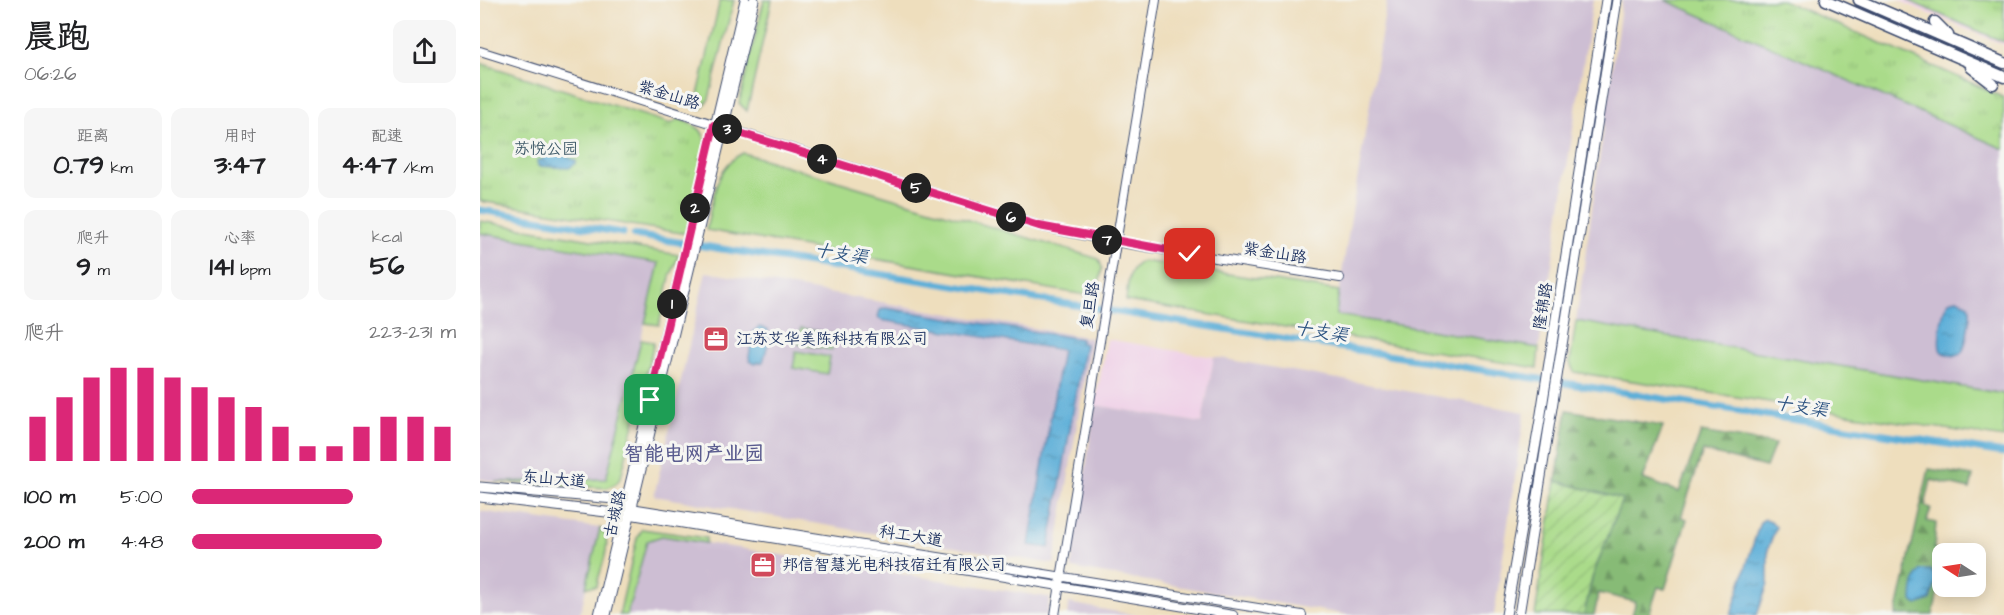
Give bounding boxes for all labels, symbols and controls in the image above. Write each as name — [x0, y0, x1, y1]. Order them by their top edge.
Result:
text: 晨跑 — [24, 14, 90, 60]
button: share — [393, 20, 456, 83]
text: 06:26 — [24, 60, 76, 88]
street label: 紫金山路 — [635, 75, 703, 115]
pin: 3 — [712, 114, 742, 144]
text: 3 — [723, 118, 731, 140]
text: 距离 — [77, 125, 109, 147]
text: 用时 — [224, 125, 256, 147]
text: 配速 — [371, 125, 403, 147]
park label: 苏悦公园 — [514, 138, 578, 160]
pin: 4 — [807, 144, 837, 174]
text: 0.79 — [53, 147, 104, 183]
text: 3:47 — [214, 147, 266, 183]
text: 4:47 — [341, 147, 397, 183]
text: 4 — [817, 148, 827, 170]
text: km — [104, 157, 133, 179]
text: /km — [397, 157, 433, 179]
pin: 5 — [901, 173, 931, 203]
text: 5 — [910, 177, 922, 199]
pin: 2 — [680, 193, 710, 223]
text: 2 — [690, 197, 700, 219]
pin: 6 — [996, 202, 1026, 232]
text: 6 — [1006, 206, 1016, 228]
pin: 7 — [1092, 225, 1122, 255]
text: kcal — [372, 226, 402, 248]
text: 爬升 — [77, 227, 109, 249]
text: 心率 — [224, 227, 256, 249]
pin — [1164, 228, 1215, 279]
text: 7 — [1102, 229, 1112, 251]
water label: 十支渠 — [812, 237, 872, 271]
icon: check — [1173, 237, 1206, 270]
street label: 紫金山路 — [1242, 237, 1308, 269]
text: 56 — [370, 248, 404, 284]
text: 9 — [76, 249, 91, 285]
text: 141 — [209, 249, 234, 285]
text: m — [91, 259, 110, 281]
text: bpm — [234, 259, 271, 281]
street label: 复旦路 — [1075, 280, 1105, 330]
street label: 隆锦路 — [1528, 281, 1558, 331]
pin: 1 — [657, 289, 687, 319]
text: 1 — [671, 293, 673, 315]
water label: 十支渠 — [1292, 315, 1352, 349]
text: 223–231 m — [369, 318, 456, 346]
text: 爬升 — [24, 319, 64, 347]
office icon: 江苏艾华美陈科技有限公司 — [701, 324, 731, 354]
place label: 江苏艾华美陈科技有限公司 — [736, 328, 928, 350]
pin — [624, 374, 675, 425]
icon: arrive — [633, 383, 666, 416]
water label: 十支渠 — [1772, 390, 1832, 424]
district label: 智能电网产业园 — [624, 440, 764, 468]
street label: 东山大道 — [521, 465, 587, 493]
text: 100 m — [24, 483, 75, 511]
text: 5:00 — [120, 483, 163, 511]
street label: 古城路 — [599, 488, 631, 540]
street label: 科工大道 — [878, 520, 944, 552]
text: 200 m — [24, 528, 84, 556]
text: 4:48 — [120, 528, 164, 556]
north arrow — [1932, 543, 1986, 597]
map controls — [1932, 543, 1986, 597]
office icon: 邦信智慧光电科技宿迁有限公司 — [748, 550, 778, 580]
place label: 邦信智慧光电科技宿迁有限公司 — [782, 554, 1006, 576]

